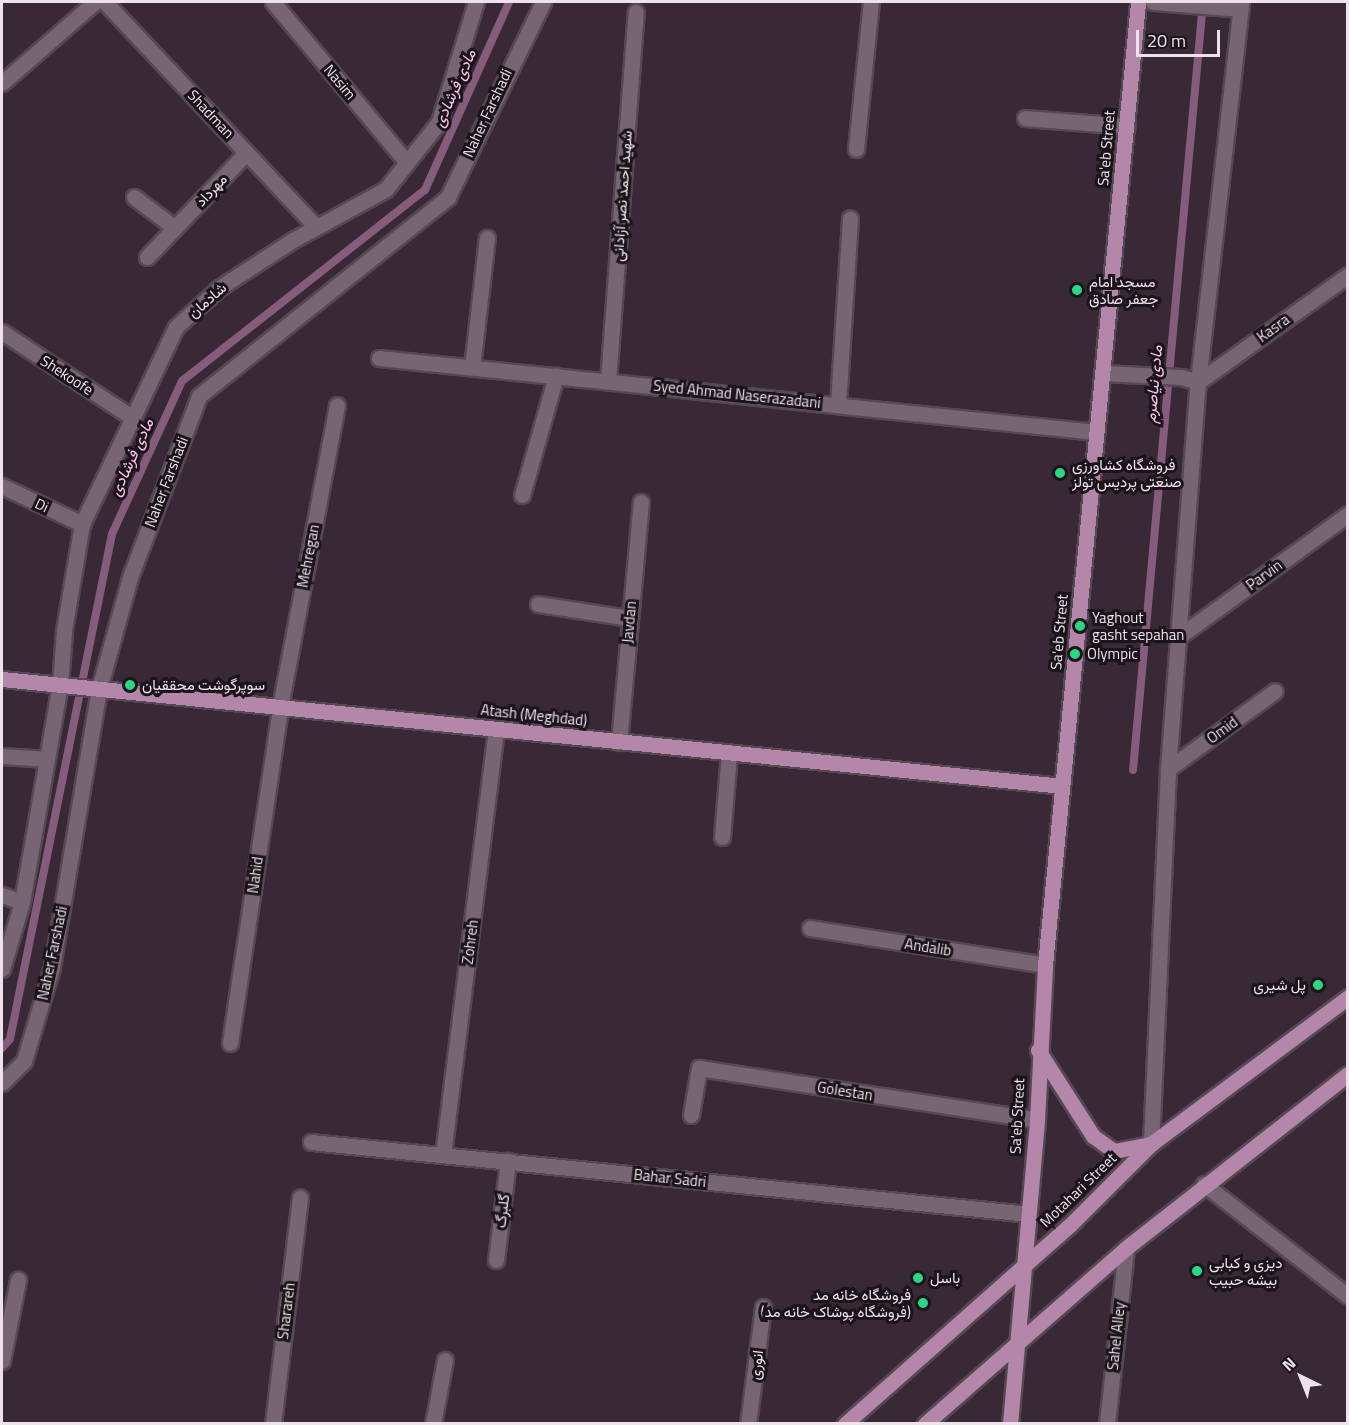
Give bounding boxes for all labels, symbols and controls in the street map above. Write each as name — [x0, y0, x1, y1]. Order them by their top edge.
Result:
scale bar — [1139, 18, 1223, 56]
text: 20 m — [1147, 27, 1186, 54]
water label: مادی فرشادی — [428, 46, 480, 130]
street label: Nasim — [320, 61, 360, 103]
street label: Naher Farshadi — [459, 66, 515, 160]
street label: Shadman — [184, 86, 238, 142]
street label: Sa'eb Street — [1094, 109, 1118, 187]
street label: شهید احمد نصر آزادانی — [608, 130, 636, 262]
street label: مهرداد — [191, 170, 231, 210]
place label: مسجد امام جعفر صادق — [1089, 272, 1158, 307]
street label: شادمان — [184, 278, 230, 322]
marker: مسجد امام جعفر صادق — [1070, 283, 1084, 297]
street label: Kasra — [1253, 310, 1293, 346]
water label: مادی نیاصرم — [1140, 345, 1166, 423]
street label: Shekoofe — [37, 351, 97, 399]
street label: Syed Ahmad Naserazadani — [652, 376, 822, 412]
water label: مادی فرشادی — [105, 415, 157, 499]
street label: Naher Farshadi — [140, 434, 192, 530]
place label: فروشگاه کشاورزی صنعتی پردیس تولز — [1072, 455, 1181, 490]
marker: فروشگاه کشاورزی صنعتی پردیس تولز — [1053, 466, 1067, 480]
street label: Di — [32, 494, 52, 516]
street label: Mehregan — [293, 523, 323, 589]
street label: Parvin — [1242, 556, 1286, 594]
street label: Sa'eb Street — [1047, 593, 1071, 671]
street label: Javdan — [618, 600, 640, 644]
place label: Yaghout gasht sepahan — [1092, 608, 1184, 643]
marker: Yaghout gasht sepahan — [1073, 619, 1087, 633]
place label: Olympic — [1087, 645, 1138, 663]
marker: Olympic — [1068, 647, 1082, 661]
place label: سوپرگوشت محققیان — [142, 676, 265, 694]
marker: سوپرگوشت محققیان — [123, 678, 137, 692]
street label: Atash (Meghdad) — [480, 700, 588, 730]
street label: Omid — [1203, 713, 1241, 747]
street label: Nahid — [244, 855, 266, 895]
street label: Naher Farshadi — [33, 904, 71, 1002]
street label: Zohreh — [458, 919, 482, 965]
street label: Andalib — [903, 934, 953, 960]
place label: پل شیری — [1253, 976, 1306, 994]
marker: پل شیری — [1311, 978, 1325, 992]
street label: Golestan — [816, 1078, 874, 1104]
street label: Sa'eb Street — [1006, 1078, 1028, 1154]
street label: Motahari Street — [1036, 1149, 1120, 1231]
street label: Bahar Sadri — [633, 1165, 707, 1191]
street label: گلبرگ — [491, 1193, 513, 1229]
place label: دیزی و کبابی بیشه حبیب — [1209, 1253, 1282, 1288]
marker: دیزی و کبابی بیشه حبیب — [1190, 1264, 1204, 1278]
place label: باسل — [930, 1269, 960, 1287]
marker: باسل — [911, 1271, 925, 1285]
street label: Sharareh — [274, 1282, 298, 1340]
place label: فروشگاه خانه مد (فروشگاه پوشاک خانه مد) — [761, 1285, 911, 1320]
marker: فروشگاه خانه مد (فروشگاه پوشاک خانه مد) — [916, 1296, 930, 1310]
street label: Sahel Alley — [1103, 1301, 1129, 1371]
north arrow — [1271, 1347, 1331, 1407]
street label: انوری — [745, 1349, 767, 1381]
text: N — [1276, 1351, 1301, 1376]

